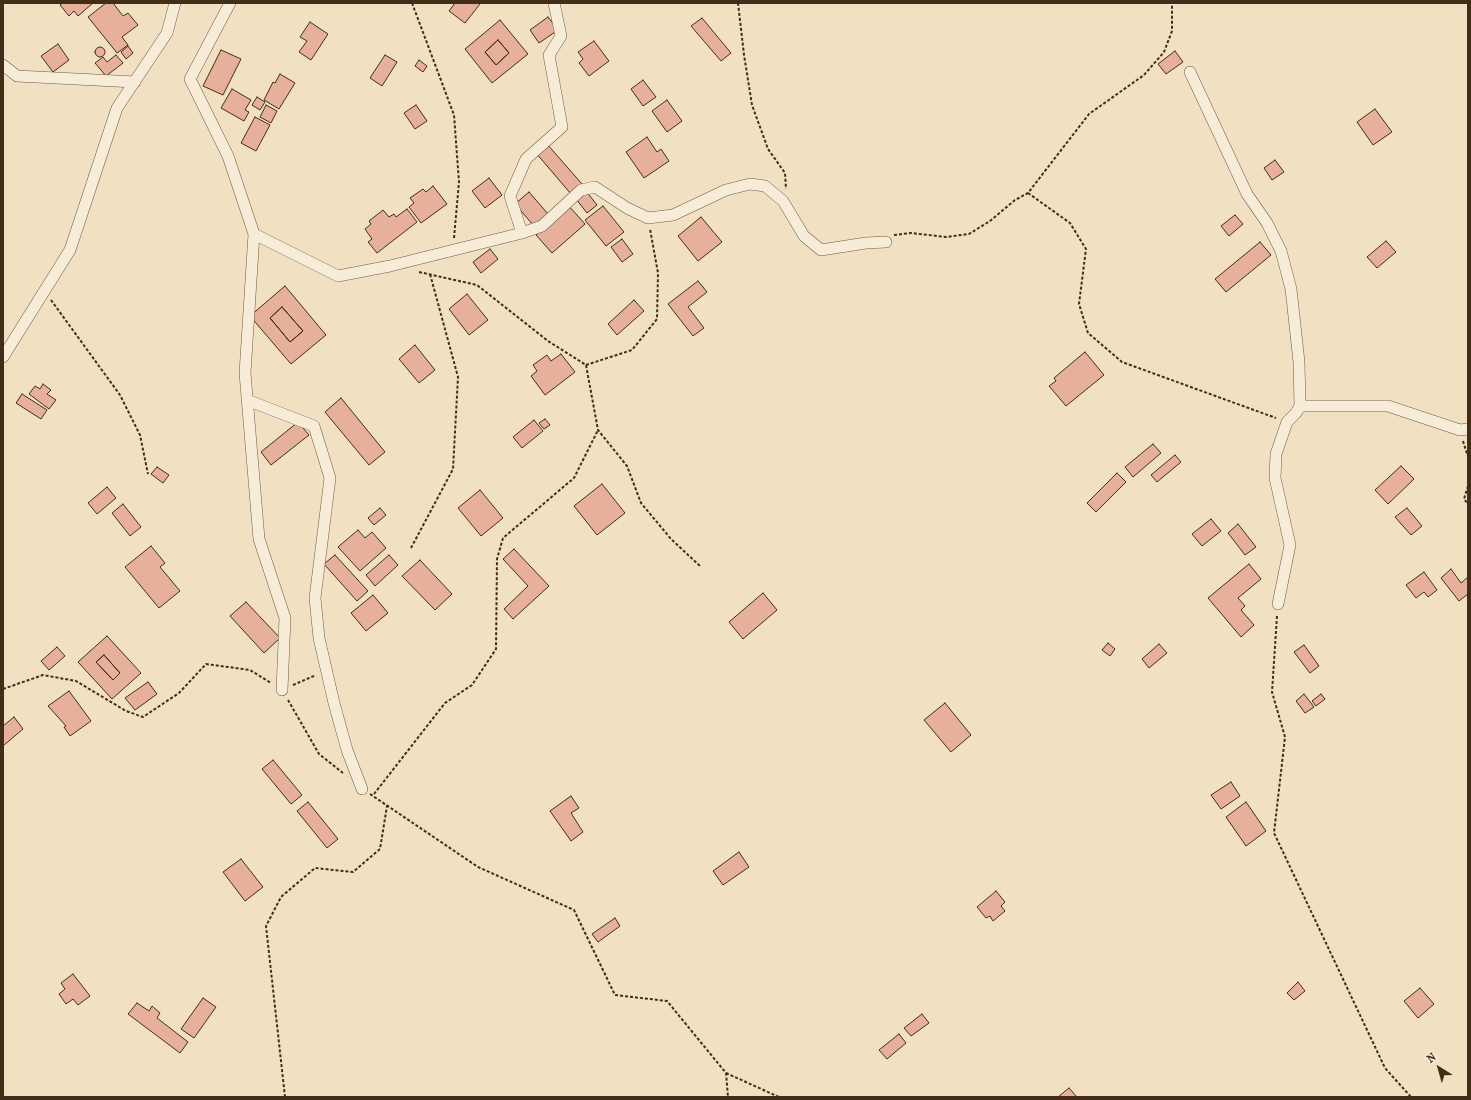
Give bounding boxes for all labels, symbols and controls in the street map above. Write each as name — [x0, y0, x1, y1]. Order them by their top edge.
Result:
north arrow — [1419, 1048, 1459, 1088]
text: N — [1424, 1050, 1439, 1066]

